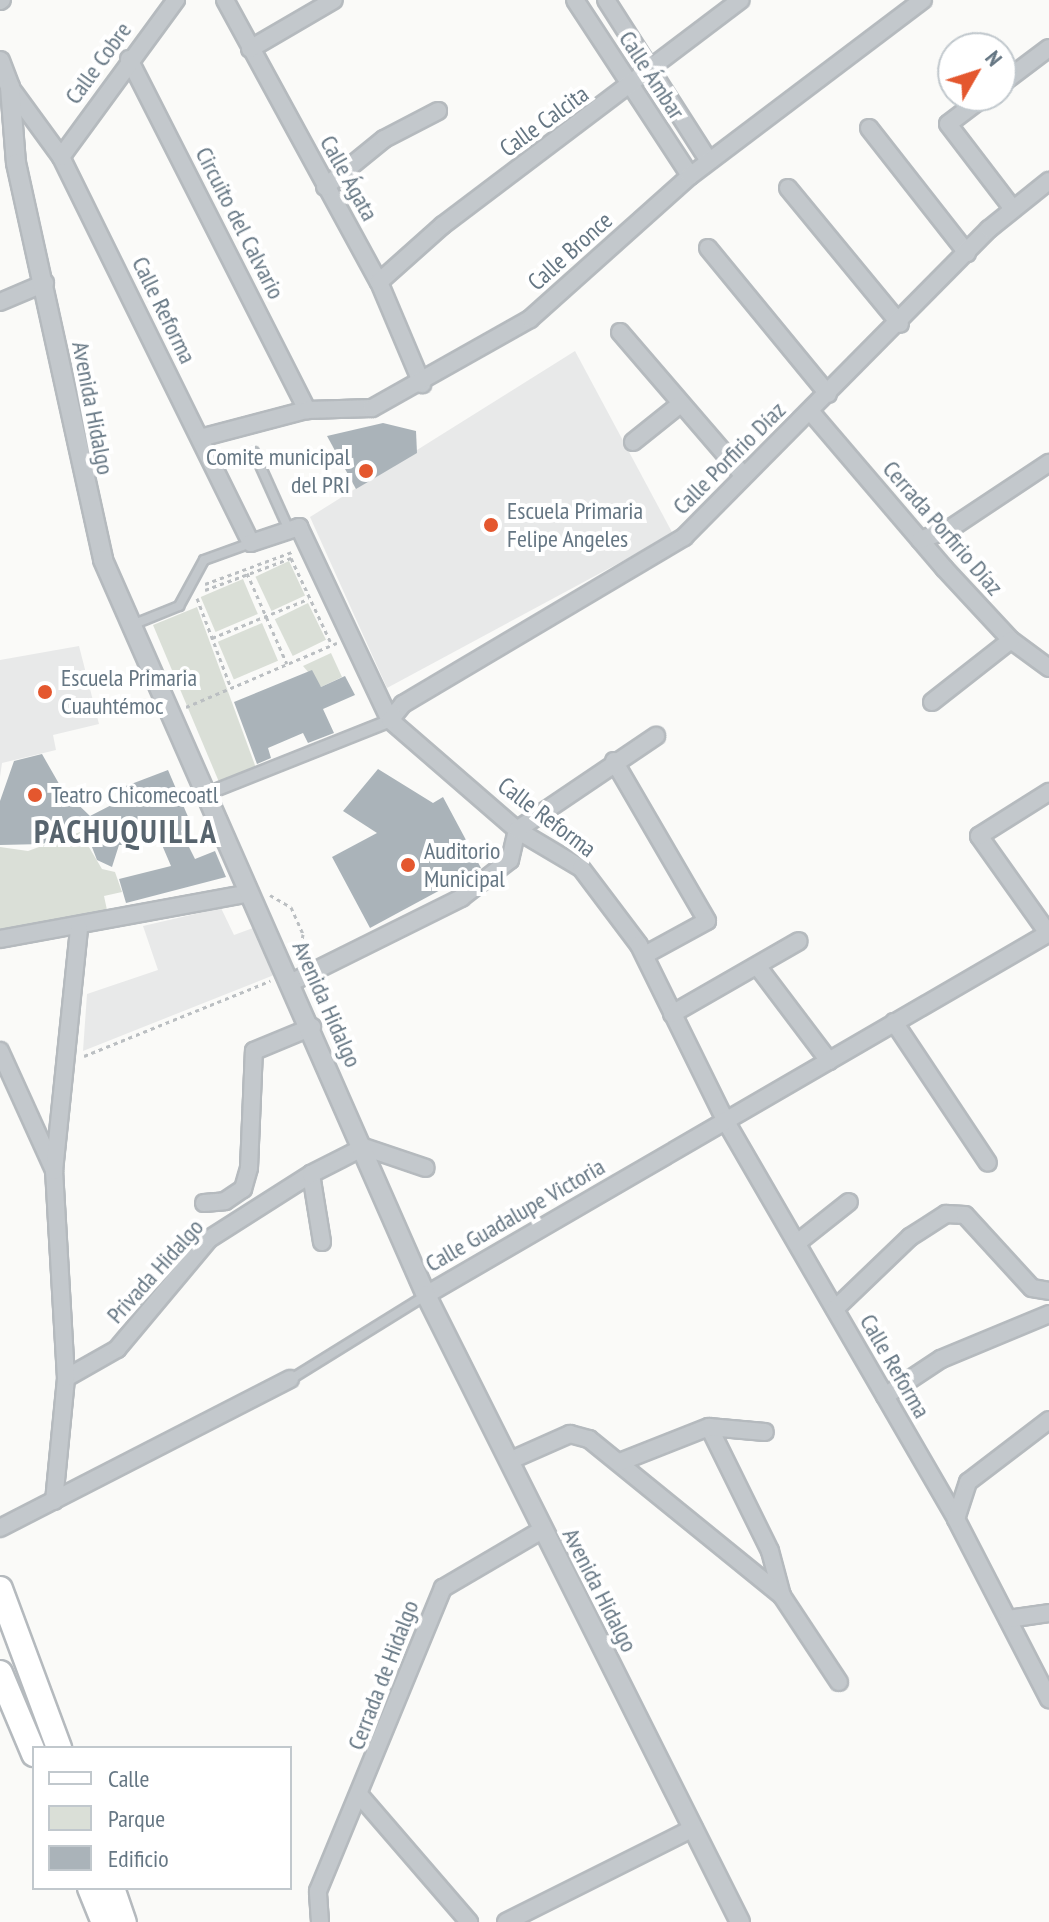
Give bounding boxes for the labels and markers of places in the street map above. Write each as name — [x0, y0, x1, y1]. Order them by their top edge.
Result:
place label: Comite municipal del PRI — [206, 443, 350, 499]
marker: Comite municipal del PRI — [357, 462, 375, 480]
place label: Escuela Primaria Felipe Angeles — [507, 497, 643, 553]
marker: Escuela Primaria Felipe Angeles — [482, 516, 500, 534]
place label: Escuela Primaria Cuauhtémoc — [61, 664, 197, 720]
marker: Escuela Primaria Cuauhtémoc — [36, 683, 54, 701]
place label: Teatro Chicomecoatl — [51, 781, 218, 809]
marker: Teatro Chicomecoatl — [26, 786, 44, 804]
place label: Auditorio Municipal — [424, 837, 505, 893]
marker: Auditorio Municipal — [399, 856, 417, 874]

